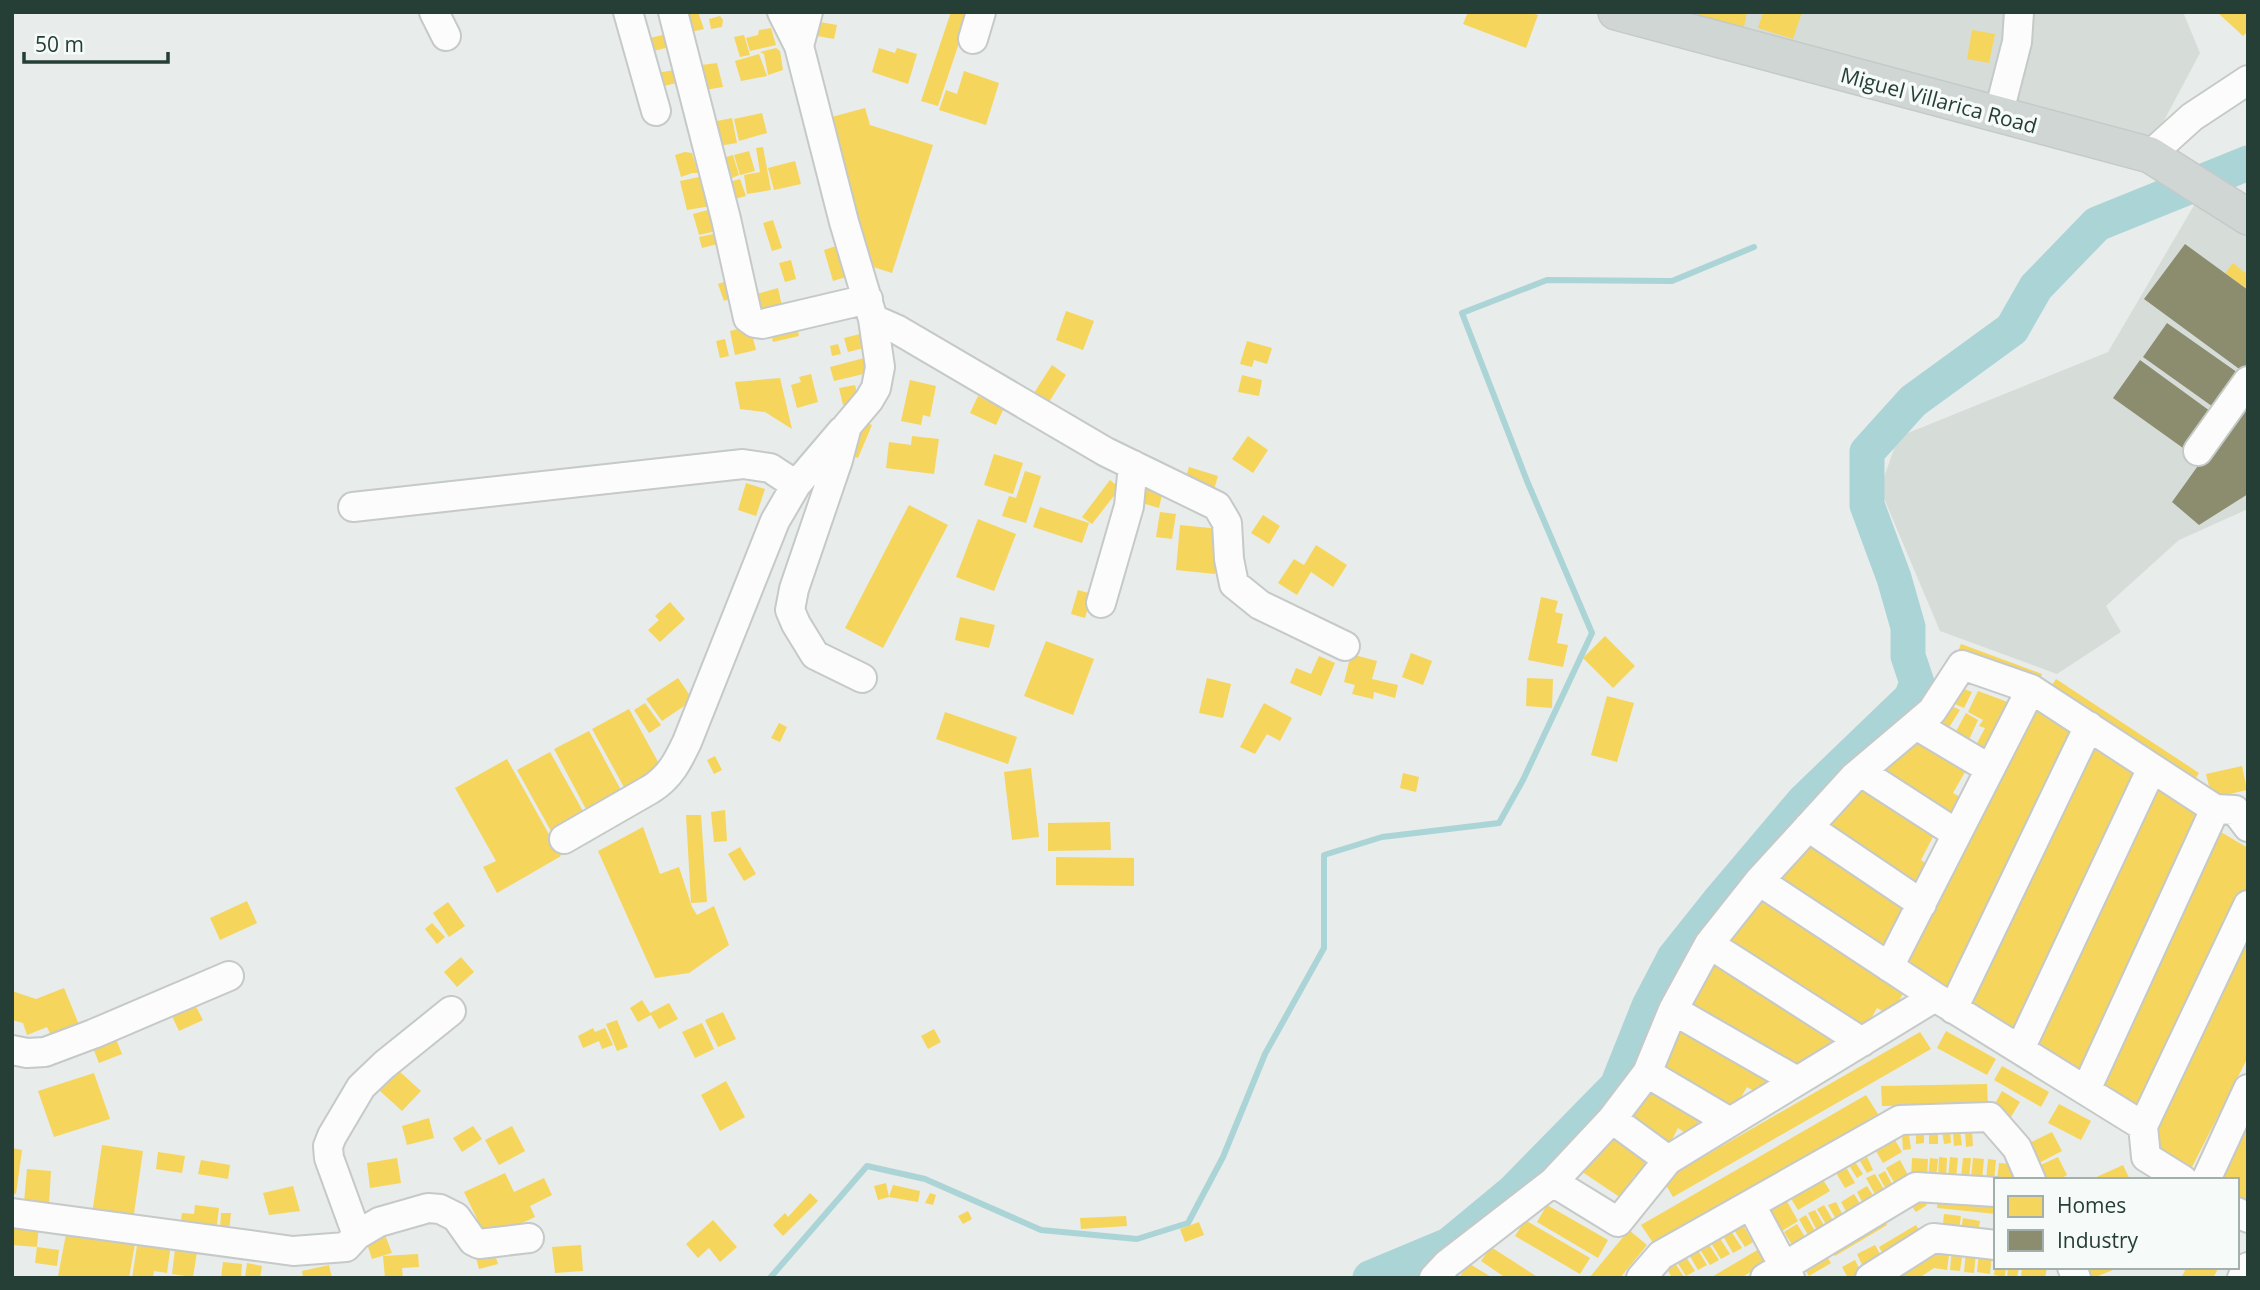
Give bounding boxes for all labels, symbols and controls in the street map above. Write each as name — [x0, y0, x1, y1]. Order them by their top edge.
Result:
scale bar — [24, 21, 168, 65]
text: 50 m — [35, 30, 84, 58]
street label: Miguel Villarica Road — [1838, 60, 2040, 140]
legend — [1994, 1178, 2239, 1269]
text: Homes — [2057, 1191, 2126, 1219]
text: Industry — [2057, 1226, 2139, 1254]

